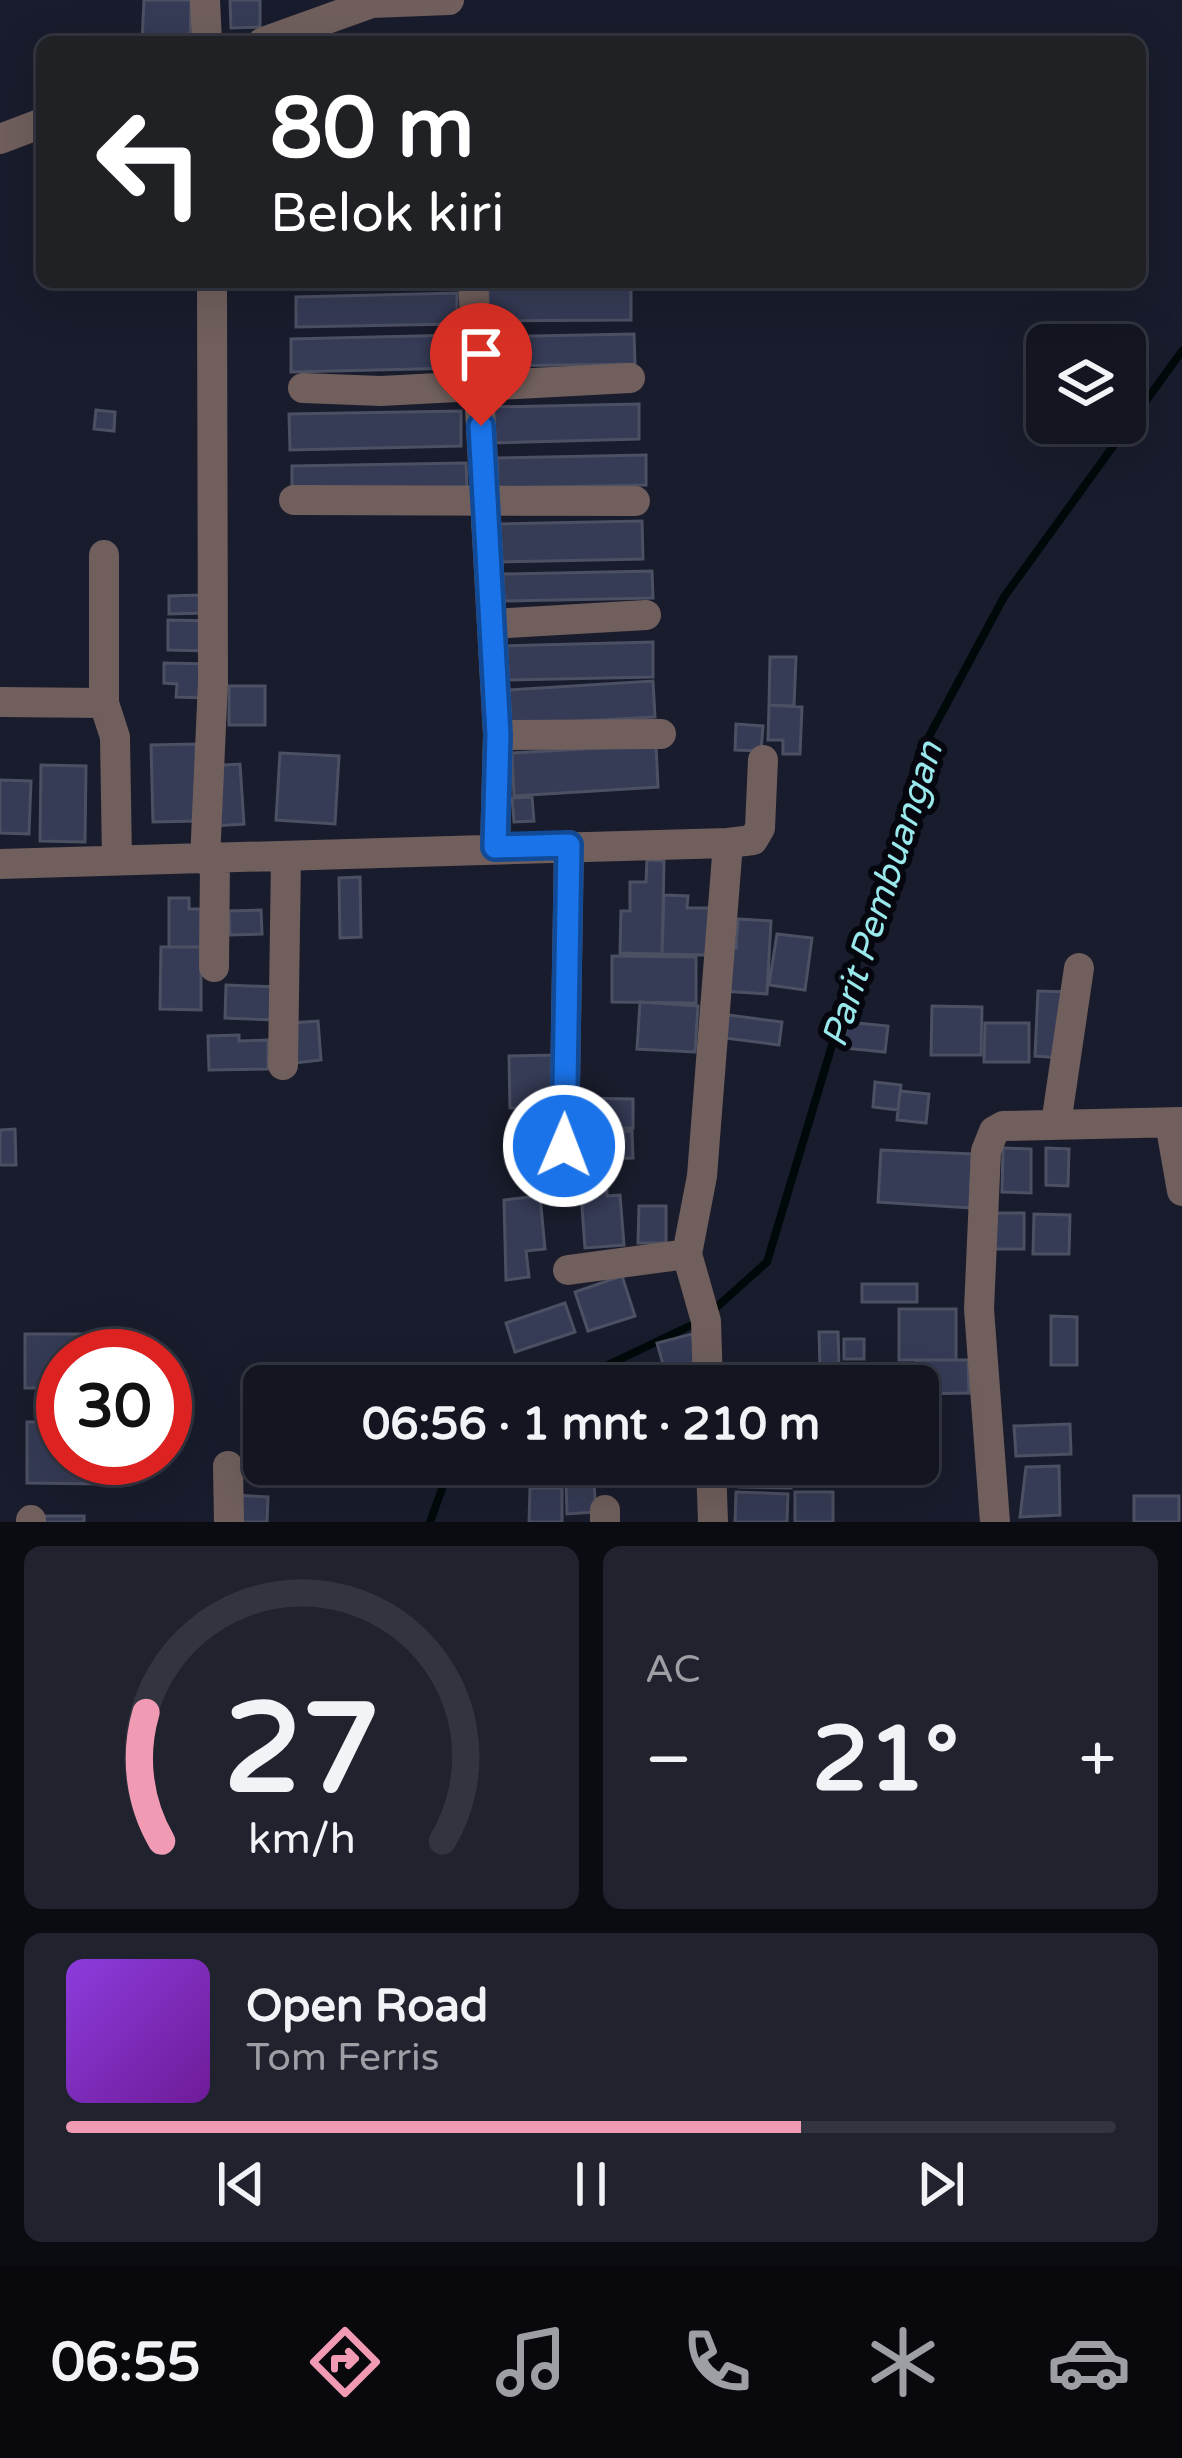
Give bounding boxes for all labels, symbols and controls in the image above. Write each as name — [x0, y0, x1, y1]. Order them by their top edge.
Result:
text: 80 m — [270, 79, 474, 180]
icon: left — [72, 84, 228, 240]
text: Belok kiri — [270, 181, 504, 246]
pin — [430, 303, 532, 426]
icon: arrive — [448, 321, 514, 387]
map controls — [1026, 324, 1146, 444]
button: layers — [1026, 324, 1146, 444]
water label: Parit Pembuangan — [813, 736, 952, 1052]
position arrow — [501, 1083, 627, 1209]
speed limit sign: 30 — [36, 1329, 192, 1485]
text: 06:56 · 1 mnt · 210 m — [362, 1398, 820, 1452]
text: AC — [645, 1646, 701, 1693]
text: 27 — [223, 1675, 380, 1826]
text: 21° — [812, 1706, 959, 1815]
text: − — [645, 1720, 692, 1800]
text: + — [1079, 1720, 1116, 1800]
text: km/h — [248, 1813, 355, 1864]
text: Open Road — [246, 1980, 488, 2034]
text: Tom Ferris — [246, 2034, 439, 2081]
icon: previous — [208, 2151, 274, 2217]
icon: pause — [558, 2151, 624, 2217]
icon: next — [908, 2151, 974, 2217]
icon: directions — [303, 2320, 387, 2404]
icon: music — [489, 2320, 573, 2404]
icon: phone — [675, 2320, 759, 2404]
icon: climate — [861, 2320, 945, 2404]
icon: car — [1047, 2320, 1131, 2404]
text: 06:55 — [51, 2330, 201, 2395]

